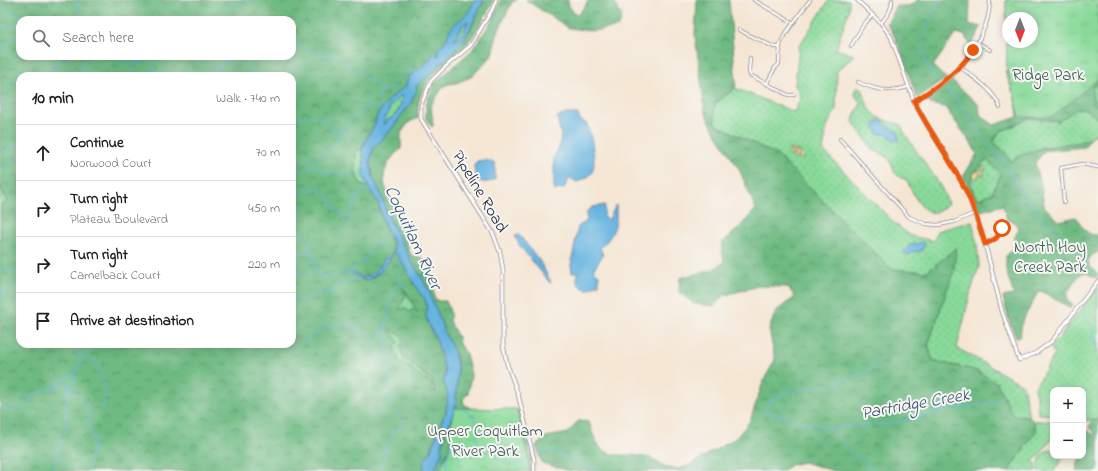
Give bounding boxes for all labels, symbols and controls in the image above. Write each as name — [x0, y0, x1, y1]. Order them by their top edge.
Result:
north arrow — [1002, 12, 1038, 48]
search box — [16, 16, 296, 60]
icon: search — [30, 27, 52, 49]
text: Search here — [62, 27, 134, 49]
route end — [964, 41, 982, 59]
park label: Ridge Park — [1012, 63, 1085, 90]
text: 10 min — [32, 86, 74, 111]
text: Walk · 740 m — [216, 89, 280, 108]
text: Continue — [70, 132, 124, 154]
icon: ahead — [32, 142, 54, 164]
text: 70 m — [256, 143, 280, 162]
street label: Pipeline Road — [445, 146, 514, 238]
text: Norwood Court — [70, 154, 152, 173]
water label: Coquitlam River — [377, 182, 449, 296]
text: Turn right — [70, 188, 128, 210]
icon: right — [32, 198, 54, 220]
text: 450 m — [248, 199, 280, 218]
text: Plateau Boulevard — [70, 210, 168, 229]
route start — [993, 219, 1011, 237]
park label: North Hoy Creek Park — [1014, 235, 1087, 280]
text: Turn right — [70, 244, 128, 266]
icon: right — [32, 254, 54, 276]
text: 220 m — [248, 255, 280, 274]
text: Camelback Court — [70, 266, 161, 285]
icon: arrive — [32, 310, 54, 332]
text: Arrive at destination — [70, 310, 194, 332]
water label: Partridge Creek — [859, 382, 973, 427]
map controls — [1050, 387, 1086, 459]
button: + — [1050, 387, 1086, 423]
park label: Upper Coquitlam River Park — [427, 419, 543, 464]
button: − — [1050, 423, 1086, 459]

